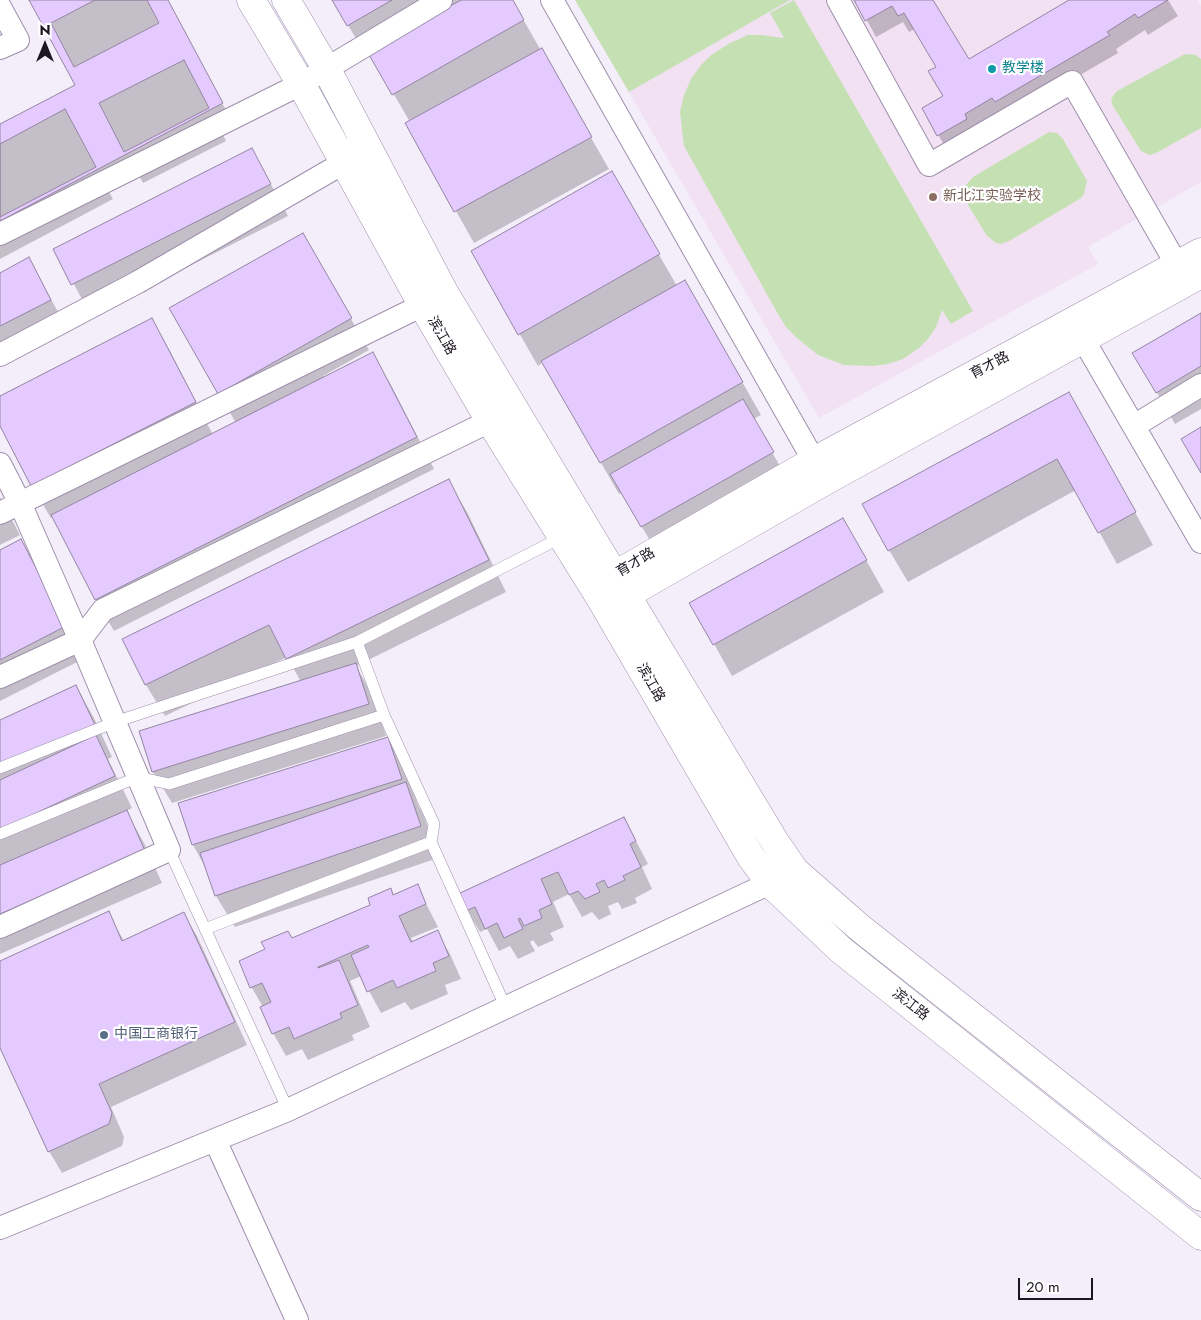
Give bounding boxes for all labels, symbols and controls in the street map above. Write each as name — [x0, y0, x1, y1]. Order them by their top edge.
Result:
north arrow — [20, 20, 70, 70]
text: N — [39, 20, 51, 40]
place label: 教学楼 — [1002, 61, 1044, 77]
marker: 教学楼 — [986, 63, 998, 75]
place label: 新北江实验学校 — [943, 189, 1041, 205]
marker: 新北江实验学校 — [927, 191, 939, 203]
street label: 滨江路 — [423, 314, 459, 358]
street label: 育才路 — [968, 349, 1012, 383]
street label: 育才路 — [614, 545, 658, 581]
street label: 滨江路 — [632, 661, 668, 705]
street label: 滨江路 — [888, 985, 932, 1025]
place label: 中国工商银行 — [114, 1027, 198, 1043]
marker: 中国工商银行 — [98, 1029, 110, 1041]
scale bar — [1021, 1268, 1096, 1300]
text: 20 m — [1026, 1276, 1060, 1298]

